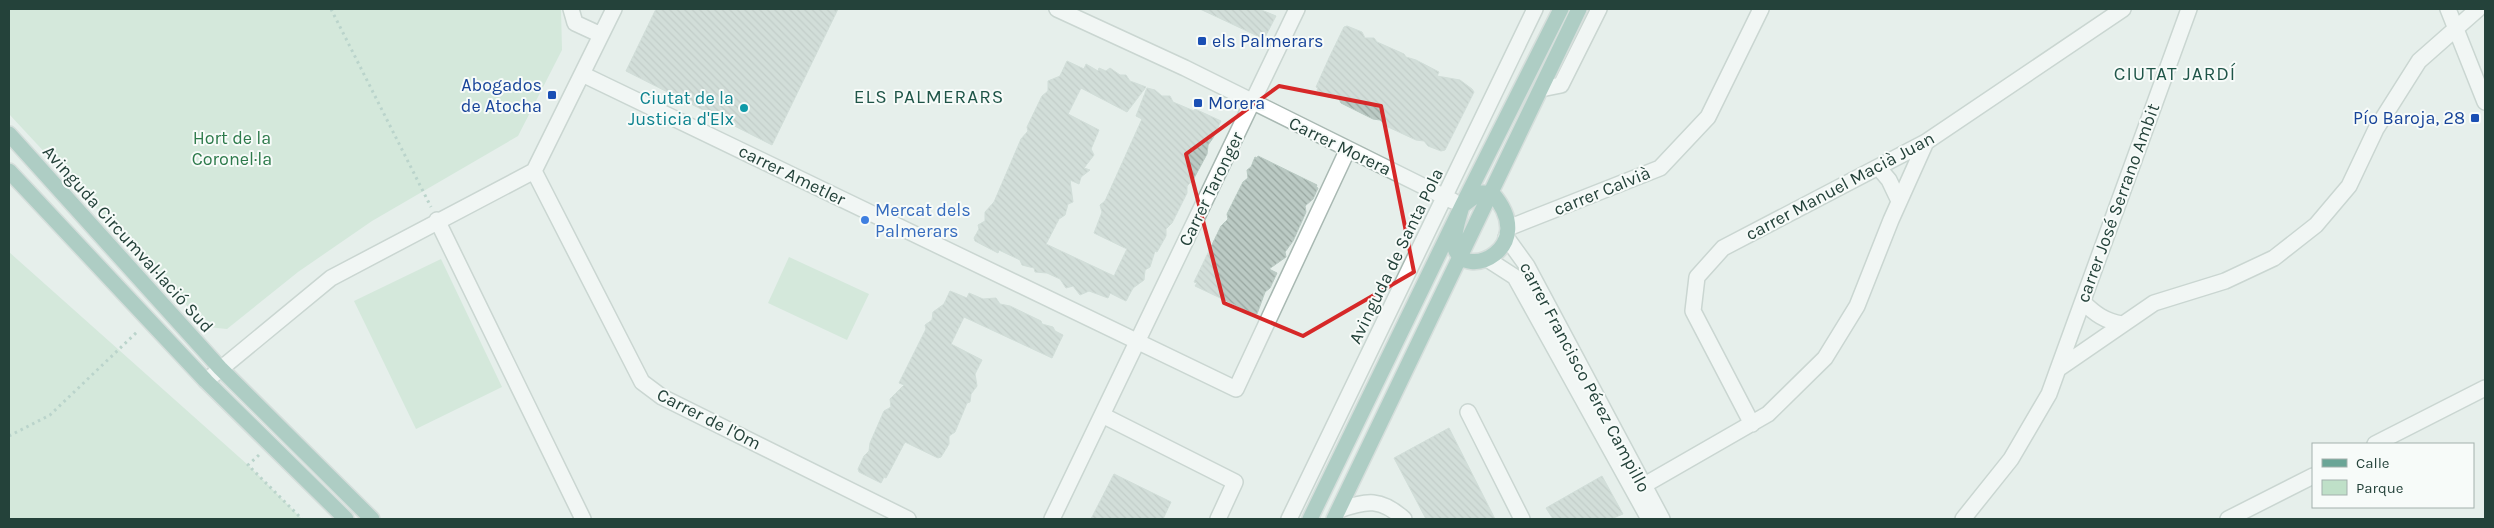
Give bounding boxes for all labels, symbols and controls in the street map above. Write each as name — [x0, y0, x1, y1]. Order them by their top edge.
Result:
place label: els Palmerars — [1212, 30, 1323, 52]
marker: els Palmerars — [1196, 35, 1208, 47]
district label: CIUTAT JARDÍ — [2114, 62, 2236, 85]
place label: Abogados de Atocha — [461, 74, 542, 117]
district label: ELS PALMERARS — [854, 86, 1004, 108]
place label: Ciutat de la Justicia d'Elx — [628, 87, 734, 130]
marker: Abogados de Atocha — [546, 89, 558, 101]
place label: Morera — [1208, 92, 1265, 114]
marker: Morera — [1192, 97, 1204, 109]
street label: carrer José Serrano Ambit — [2072, 100, 2164, 306]
marker: Ciutat de la Justicia d'Elx — [738, 102, 750, 114]
place label: Pío Baroja, 28 — [2353, 107, 2465, 129]
street label: Carrer Morera — [1285, 112, 1395, 180]
marker: Pío Baroja, 28 — [2469, 112, 2481, 124]
park label: Hort de la Coronel·la — [192, 127, 272, 170]
street label: carrer Manuel Macià Juan — [1742, 127, 1938, 245]
street label: Carrer Taronger — [1174, 128, 1248, 250]
street label: carrer Ametler — [735, 140, 849, 211]
street label: Avinguda Circumval·lació Sud — [38, 141, 218, 337]
street label: carrer Calvià — [1550, 162, 1654, 220]
street label: Avinguda de Santa Pola — [1344, 165, 1448, 347]
place label: Mercat dels Palmerars — [875, 199, 971, 242]
marker: Mercat dels Palmerars — [859, 214, 871, 226]
street label: carrer Francisco Pérez Campillo — [1515, 258, 1655, 496]
street label: Carrer de l'Om — [653, 383, 765, 455]
legend — [2312, 443, 2474, 508]
text: Calle — [2356, 454, 2390, 472]
text: Parque — [2356, 479, 2404, 497]

